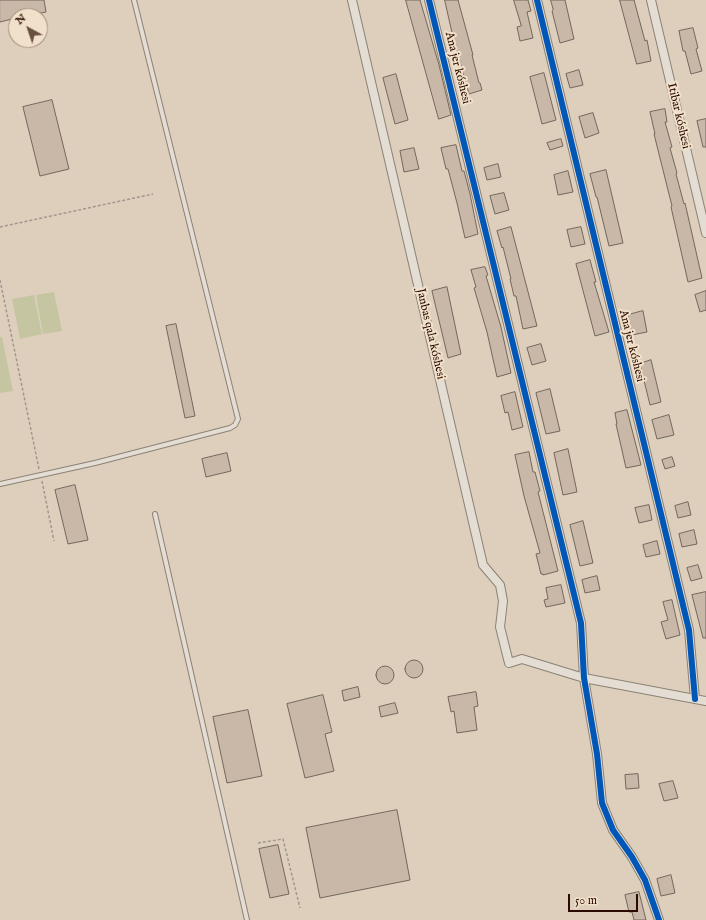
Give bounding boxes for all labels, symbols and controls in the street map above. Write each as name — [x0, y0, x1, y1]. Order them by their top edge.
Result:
north arrow — [8, 8, 48, 48]
text: N — [13, 11, 29, 28]
street label: Ana jer kóshesi — [441, 30, 473, 106]
street label: Itibar kóshesi — [663, 82, 693, 150]
street label: Janbas qala kóshesi — [413, 287, 447, 381]
street label: Ana jer kóshesi — [615, 308, 647, 384]
scale bar — [570, 886, 640, 912]
text: 50 m — [575, 893, 597, 908]

